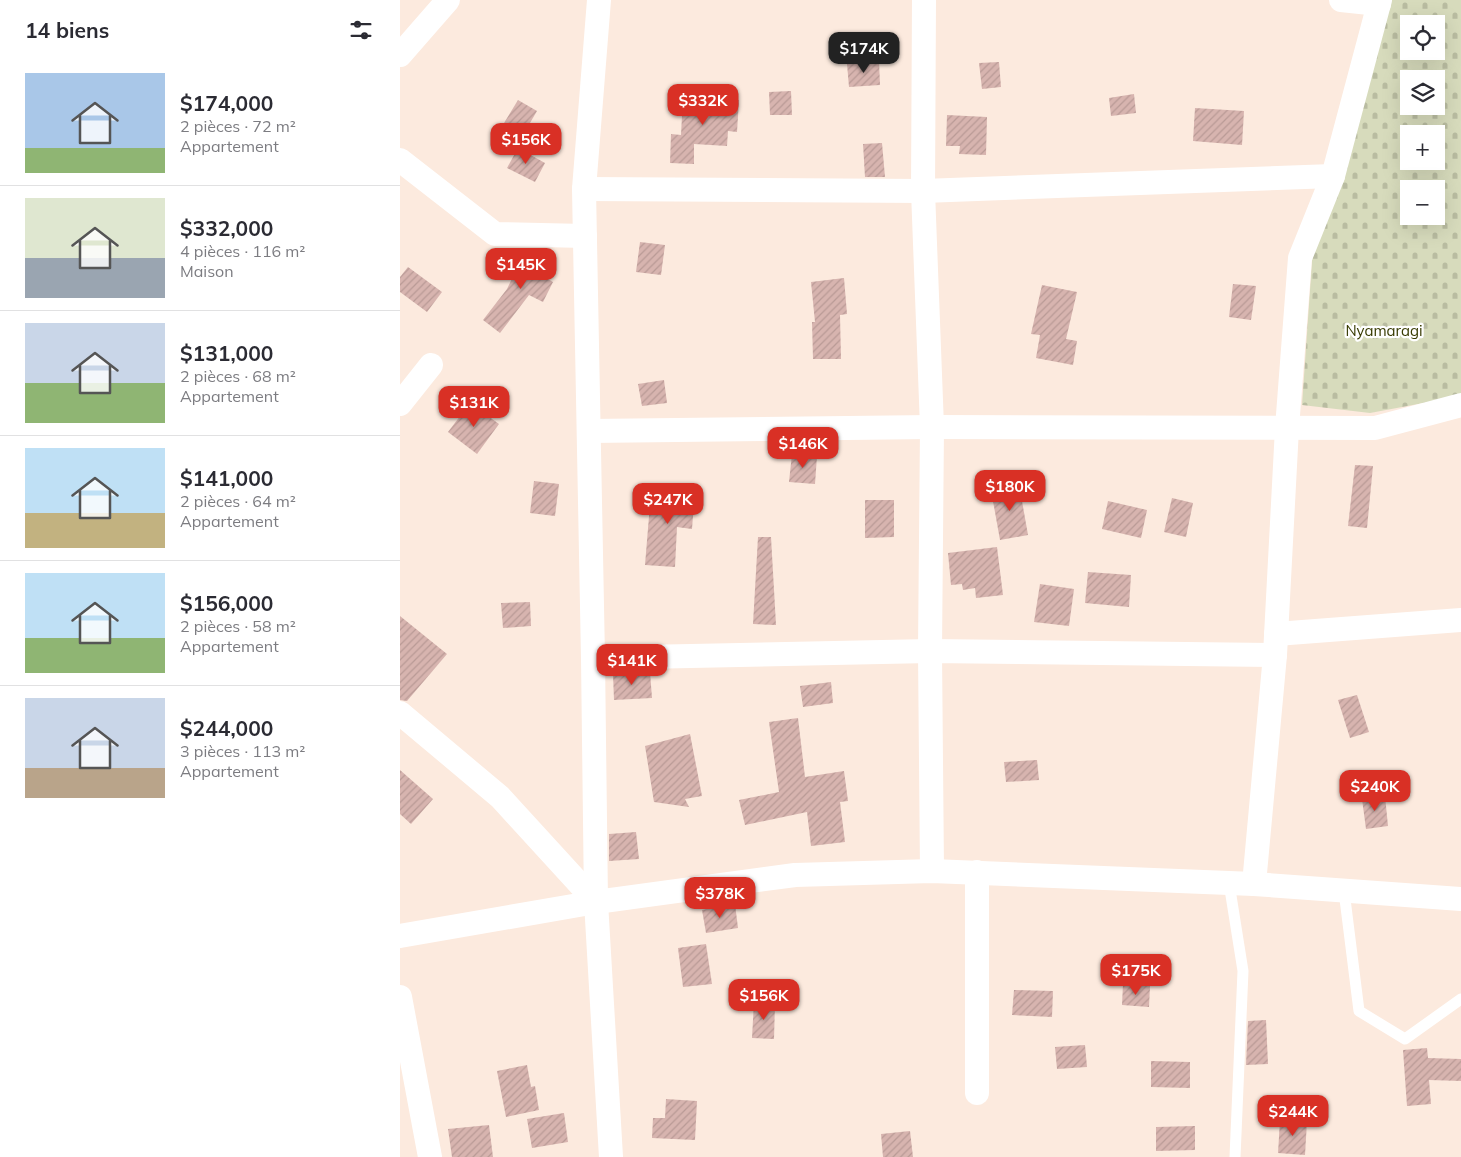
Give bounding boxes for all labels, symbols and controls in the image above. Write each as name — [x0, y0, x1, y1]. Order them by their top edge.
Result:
map controls — [1400, 15, 1445, 225]
button: locate — [1400, 15, 1445, 60]
icon: filters — [347, 16, 375, 44]
text: 14 biens — [25, 17, 109, 43]
pin: $174K — [829, 32, 899, 74]
text: $174K — [839, 38, 889, 58]
button: layers — [1400, 70, 1445, 115]
pin: $332K — [668, 84, 738, 126]
text: $174,000 — [180, 90, 273, 116]
text: $332K — [678, 90, 728, 110]
icon: home — [65, 93, 125, 153]
text: 2 pièces · 72 m² — [180, 116, 296, 136]
pin: $156K — [491, 122, 561, 165]
button: + — [1400, 125, 1445, 170]
text: $156K — [501, 129, 551, 149]
text: Appartement — [180, 136, 279, 156]
button: − — [1400, 180, 1445, 225]
text: $332,000 — [180, 215, 273, 241]
icon: home — [65, 218, 125, 278]
text: 4 pièces · 116 m² — [180, 241, 305, 261]
pin: $145K — [486, 248, 556, 290]
text: $145K — [496, 254, 546, 274]
text: Maison — [180, 261, 234, 281]
park label: Nyamaragi — [1345, 321, 1423, 340]
text: $131,000 — [180, 340, 273, 366]
icon: home — [65, 343, 125, 403]
text: 2 pièces · 68 m² — [180, 366, 296, 386]
text: Appartement — [180, 386, 279, 406]
pin: $131K — [439, 386, 509, 428]
text: $131K — [449, 392, 499, 412]
pin: $146K — [768, 426, 838, 469]
text: $146K — [778, 433, 828, 453]
text: $141,000 — [180, 465, 273, 491]
icon: home — [65, 468, 125, 528]
pin: $180K — [975, 470, 1045, 512]
text: $180K — [985, 476, 1035, 496]
pin: $247K — [633, 482, 703, 525]
text: $247K — [643, 489, 693, 509]
text: 2 pièces · 64 m² — [180, 491, 296, 511]
text: Appartement — [180, 511, 279, 531]
text: $156,000 — [180, 590, 273, 616]
icon: home — [65, 593, 125, 653]
text: 2 pièces · 58 m² — [180, 616, 296, 636]
text: Appartement — [180, 636, 279, 656]
pin: $141K — [597, 644, 667, 686]
text: $141K — [607, 650, 657, 670]
text: $244,000 — [180, 715, 273, 741]
icon: home — [65, 718, 125, 778]
text: 3 pièces · 113 m² — [180, 741, 305, 761]
text: Appartement — [180, 761, 279, 781]
pin: $240K — [1340, 770, 1410, 812]
text: $240K — [1350, 776, 1400, 796]
pin: $378K — [685, 876, 755, 919]
text: $378K — [695, 883, 745, 903]
pin: $175K — [1101, 954, 1171, 996]
text: $175K — [1111, 960, 1161, 980]
pin: $156K — [729, 978, 799, 1021]
text: $156K — [739, 985, 789, 1005]
pin: $244K — [1258, 1094, 1328, 1137]
text: $244K — [1268, 1101, 1318, 1121]

